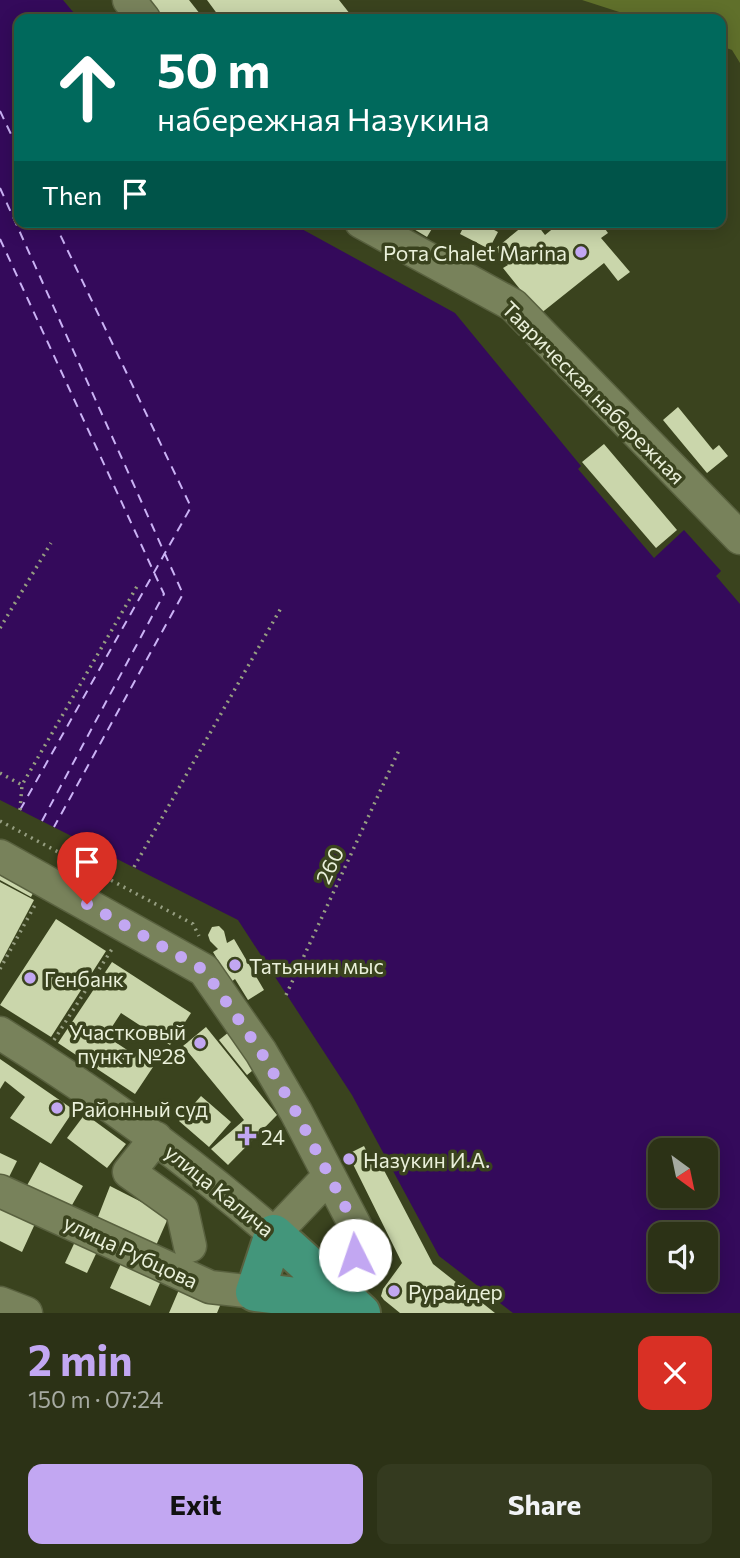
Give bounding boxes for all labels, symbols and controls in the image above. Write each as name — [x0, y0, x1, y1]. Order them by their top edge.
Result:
text: 50 m — [157, 38, 270, 98]
icon: ahead — [42, 42, 133, 133]
text: набережная Назукина — [157, 98, 490, 138]
icon: arrive — [116, 175, 154, 213]
text: Then — [42, 179, 102, 210]
place label: Рота Chalet Marina — [383, 240, 567, 265]
marker: Рота Chalet Marina — [573, 244, 589, 260]
street label: Таврическая набережная — [497, 295, 691, 489]
pin — [57, 832, 117, 904]
street label: 260 — [310, 842, 348, 888]
icon: arrive — [68, 843, 106, 881]
place label: Татьянин мыс — [249, 953, 384, 978]
marker: Татьянин мыс — [227, 957, 243, 973]
place label: Генбанк — [44, 966, 124, 991]
marker: Генбанк — [22, 970, 38, 986]
place label: Участковый пункт №28 — [69, 1019, 186, 1068]
marker: Участковый пункт №28 — [192, 1035, 208, 1051]
place label: Районный суд — [71, 1096, 208, 1121]
marker: Районный суд — [49, 1100, 65, 1116]
place label: 24 — [261, 1124, 285, 1149]
marker: 24 — [239, 1128, 255, 1144]
north arrow — [648, 1138, 718, 1208]
map controls — [648, 1138, 718, 1292]
street label: улица Калича — [161, 1139, 279, 1241]
place label: Назукин И.А. — [363, 1147, 490, 1172]
marker: Назукин И.А. — [341, 1151, 357, 1167]
street label: улица Рубцова — [60, 1209, 202, 1293]
position arrow — [318, 1218, 392, 1292]
button: sound — [648, 1222, 718, 1292]
place label: Рурайдер — [408, 1279, 503, 1304]
marker: Рурайдер — [386, 1283, 402, 1299]
text: 2 min — [28, 1333, 133, 1385]
button: close — [638, 1336, 712, 1410]
text: 150 m · 07:24 — [28, 1385, 163, 1413]
button: Exit — [28, 1464, 363, 1544]
button: Share — [377, 1464, 712, 1544]

